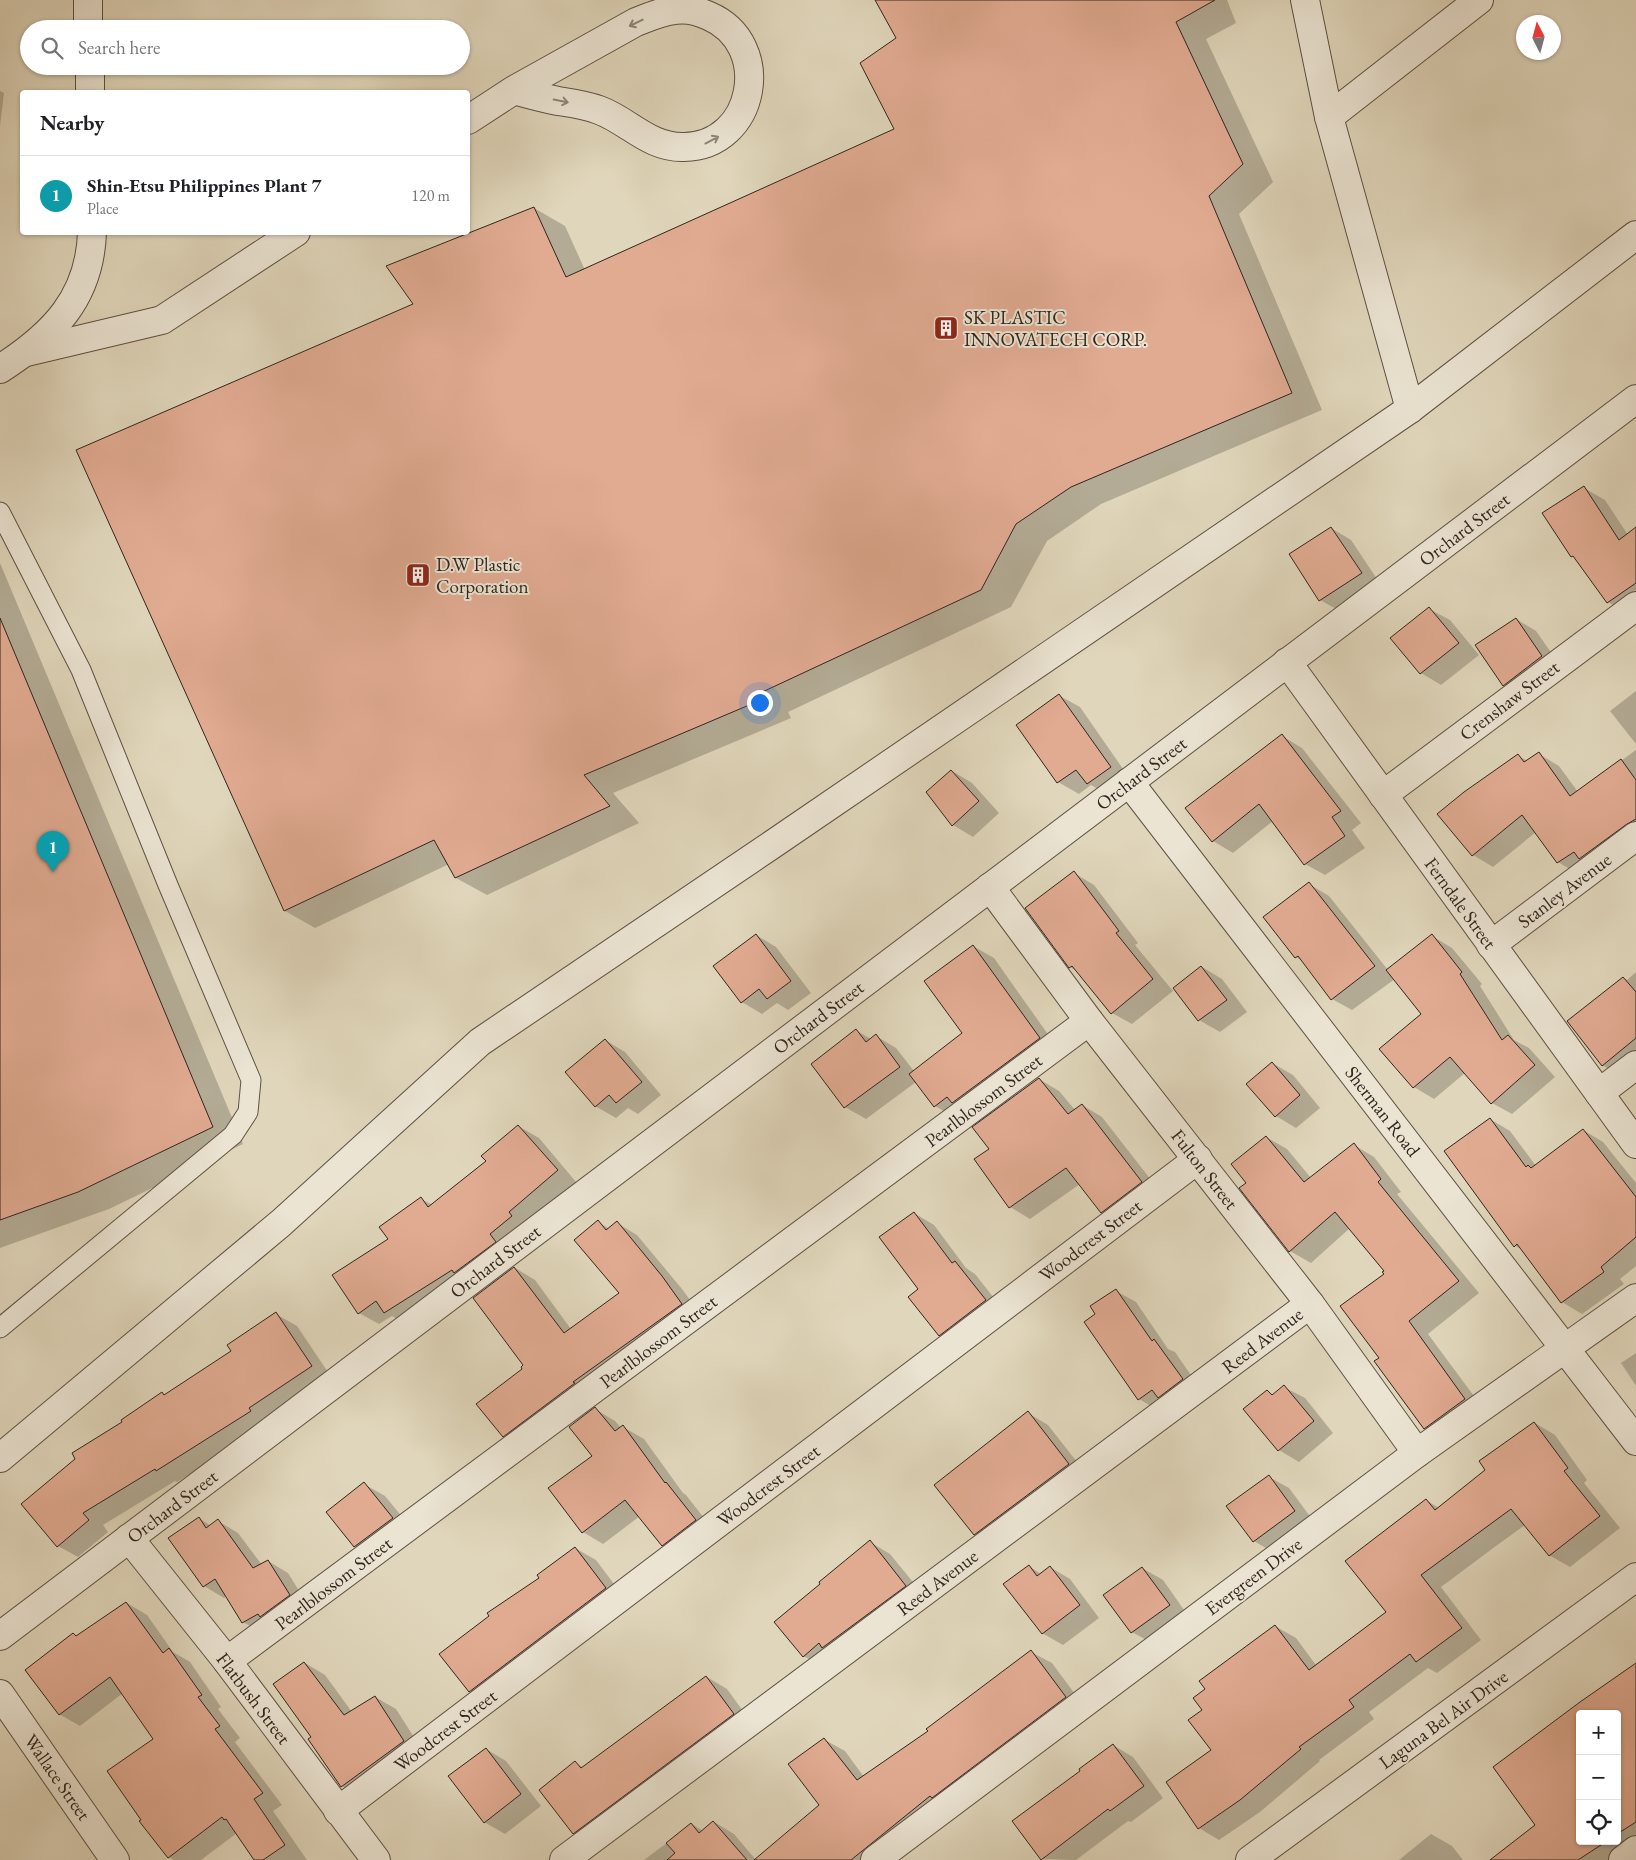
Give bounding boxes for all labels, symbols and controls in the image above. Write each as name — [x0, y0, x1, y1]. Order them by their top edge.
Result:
north arrow — [1516, 15, 1561, 60]
one-way arrow — [629, 19, 644, 28]
search box — [20, 20, 470, 75]
icon: search — [38, 34, 66, 62]
text: Search here — [78, 35, 160, 60]
one-way arrow — [553, 97, 569, 107]
text: Nearby — [40, 109, 104, 136]
one-way arrow — [704, 134, 718, 144]
text: Shin-Etsu Philippines Plant 7 — [87, 173, 322, 198]
text: 1 — [52, 185, 60, 206]
text: 120 m — [411, 185, 450, 206]
text: Place — [87, 198, 119, 219]
place label: SK PLASTIC INNOVATECH CORP. — [964, 305, 1147, 352]
building icon: SK PLASTIC INNOVATECH CORP. — [933, 315, 959, 341]
street label: Orchard Street — [1414, 487, 1515, 572]
place label: D.W Plastic Corporation — [436, 552, 529, 599]
building icon: D.W Plastic Corporation — [405, 562, 431, 588]
street label: Crenshaw Street — [1454, 655, 1564, 746]
your location — [747, 690, 773, 716]
street label: Orchard Street — [1091, 731, 1192, 816]
pin: 1 — [37, 831, 69, 872]
street label: Stanley Avenue — [1512, 847, 1616, 934]
street label: Ferndale Street — [1419, 852, 1502, 954]
street label: Orchard Street — [768, 975, 869, 1060]
street label: Pearlblossom Street — [920, 1048, 1047, 1153]
street label: Sherman Road — [1339, 1061, 1426, 1162]
street label: Fulton Street — [1165, 1124, 1244, 1215]
street label: Woodcrest Street — [1034, 1193, 1147, 1287]
street label: Orchard Street — [445, 1219, 546, 1304]
street label: Pearlblossom Street — [595, 1289, 722, 1394]
street label: Reed Avenue — [1216, 1302, 1308, 1379]
street label: Woodcrest Street — [712, 1438, 825, 1532]
street label: Orchard Street — [122, 1464, 223, 1549]
street label: Pearlblossom Street — [270, 1531, 397, 1636]
street label: Evergreen Drive — [1200, 1532, 1307, 1621]
street label: Reed Avenue — [891, 1544, 983, 1621]
street label: Flatbush Street — [211, 1647, 296, 1749]
street label: Laguna Bel Air Drive — [1374, 1664, 1513, 1775]
street label: Woodcrest Street — [389, 1683, 502, 1777]
map controls — [1576, 1710, 1621, 1845]
button: + — [1576, 1710, 1621, 1755]
street label: Wallace Street — [19, 1729, 97, 1825]
button: − — [1576, 1755, 1621, 1800]
button: locate — [1576, 1800, 1621, 1845]

